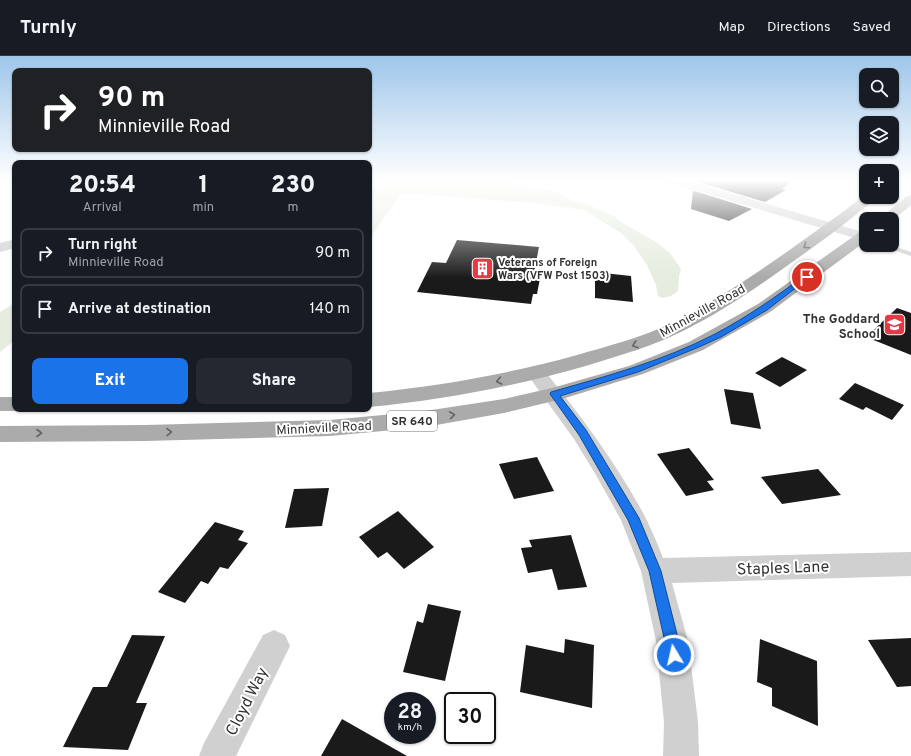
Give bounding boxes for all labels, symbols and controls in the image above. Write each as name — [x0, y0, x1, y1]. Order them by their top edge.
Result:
text: Turnly — [20, 16, 77, 40]
text: Map — [719, 19, 745, 36]
text: Directions — [767, 19, 831, 36]
text: Saved — [853, 19, 891, 36]
map controls — [859, 68, 899, 252]
button: search — [859, 68, 899, 108]
text: 90 m — [98, 81, 165, 117]
icon: right — [32, 84, 84, 136]
text: Minnieville Road — [98, 116, 230, 139]
button: layers — [859, 116, 899, 156]
button: + — [859, 164, 899, 204]
text: 20:54 — [69, 171, 136, 201]
text: 1 — [198, 171, 208, 201]
text: 230 — [271, 171, 315, 201]
text: Arrival — [83, 200, 122, 216]
text: min — [193, 200, 214, 216]
text: m — [288, 200, 299, 216]
button: − — [859, 212, 899, 252]
text: Turn right — [68, 236, 137, 255]
one-way arrow — [803, 241, 810, 249]
icon: right — [34, 242, 56, 264]
text: 90 m — [315, 244, 350, 263]
text: Minnieville Road — [68, 255, 164, 271]
building icon: Veterans of Foreign Wars (VFW Post 1503) — [469, 255, 495, 281]
place label: Veterans of Foreign Wars (VFW Post 1503) — [498, 256, 609, 283]
pin — [790, 260, 824, 294]
icon: arrive — [796, 266, 818, 288]
street label: Minnieville Road — [657, 282, 749, 342]
icon: arrive — [34, 298, 56, 320]
text: Arrive at destination — [68, 300, 211, 319]
text: 140 m — [310, 300, 350, 319]
place label: The Goddard School — [803, 312, 880, 343]
school or university icon: The Goddard School — [882, 312, 908, 338]
one-way arrow — [631, 340, 638, 348]
button: Exit — [32, 358, 188, 404]
button: Share — [196, 358, 352, 404]
one-way arrow — [495, 377, 502, 385]
road number: SR 640 — [387, 411, 437, 431]
one-way arrow — [449, 411, 455, 420]
street label: Minnieville Road — [276, 419, 372, 439]
one-way arrow — [166, 428, 172, 436]
one-way arrow — [36, 429, 42, 437]
street label: Staples Lane — [737, 557, 830, 581]
position arrow — [653, 634, 695, 676]
street label: Cloyd Way — [222, 664, 274, 739]
speed limit sign: 30 — [444, 692, 496, 744]
text: 28 — [398, 700, 422, 726]
text: km/h — [398, 721, 422, 734]

